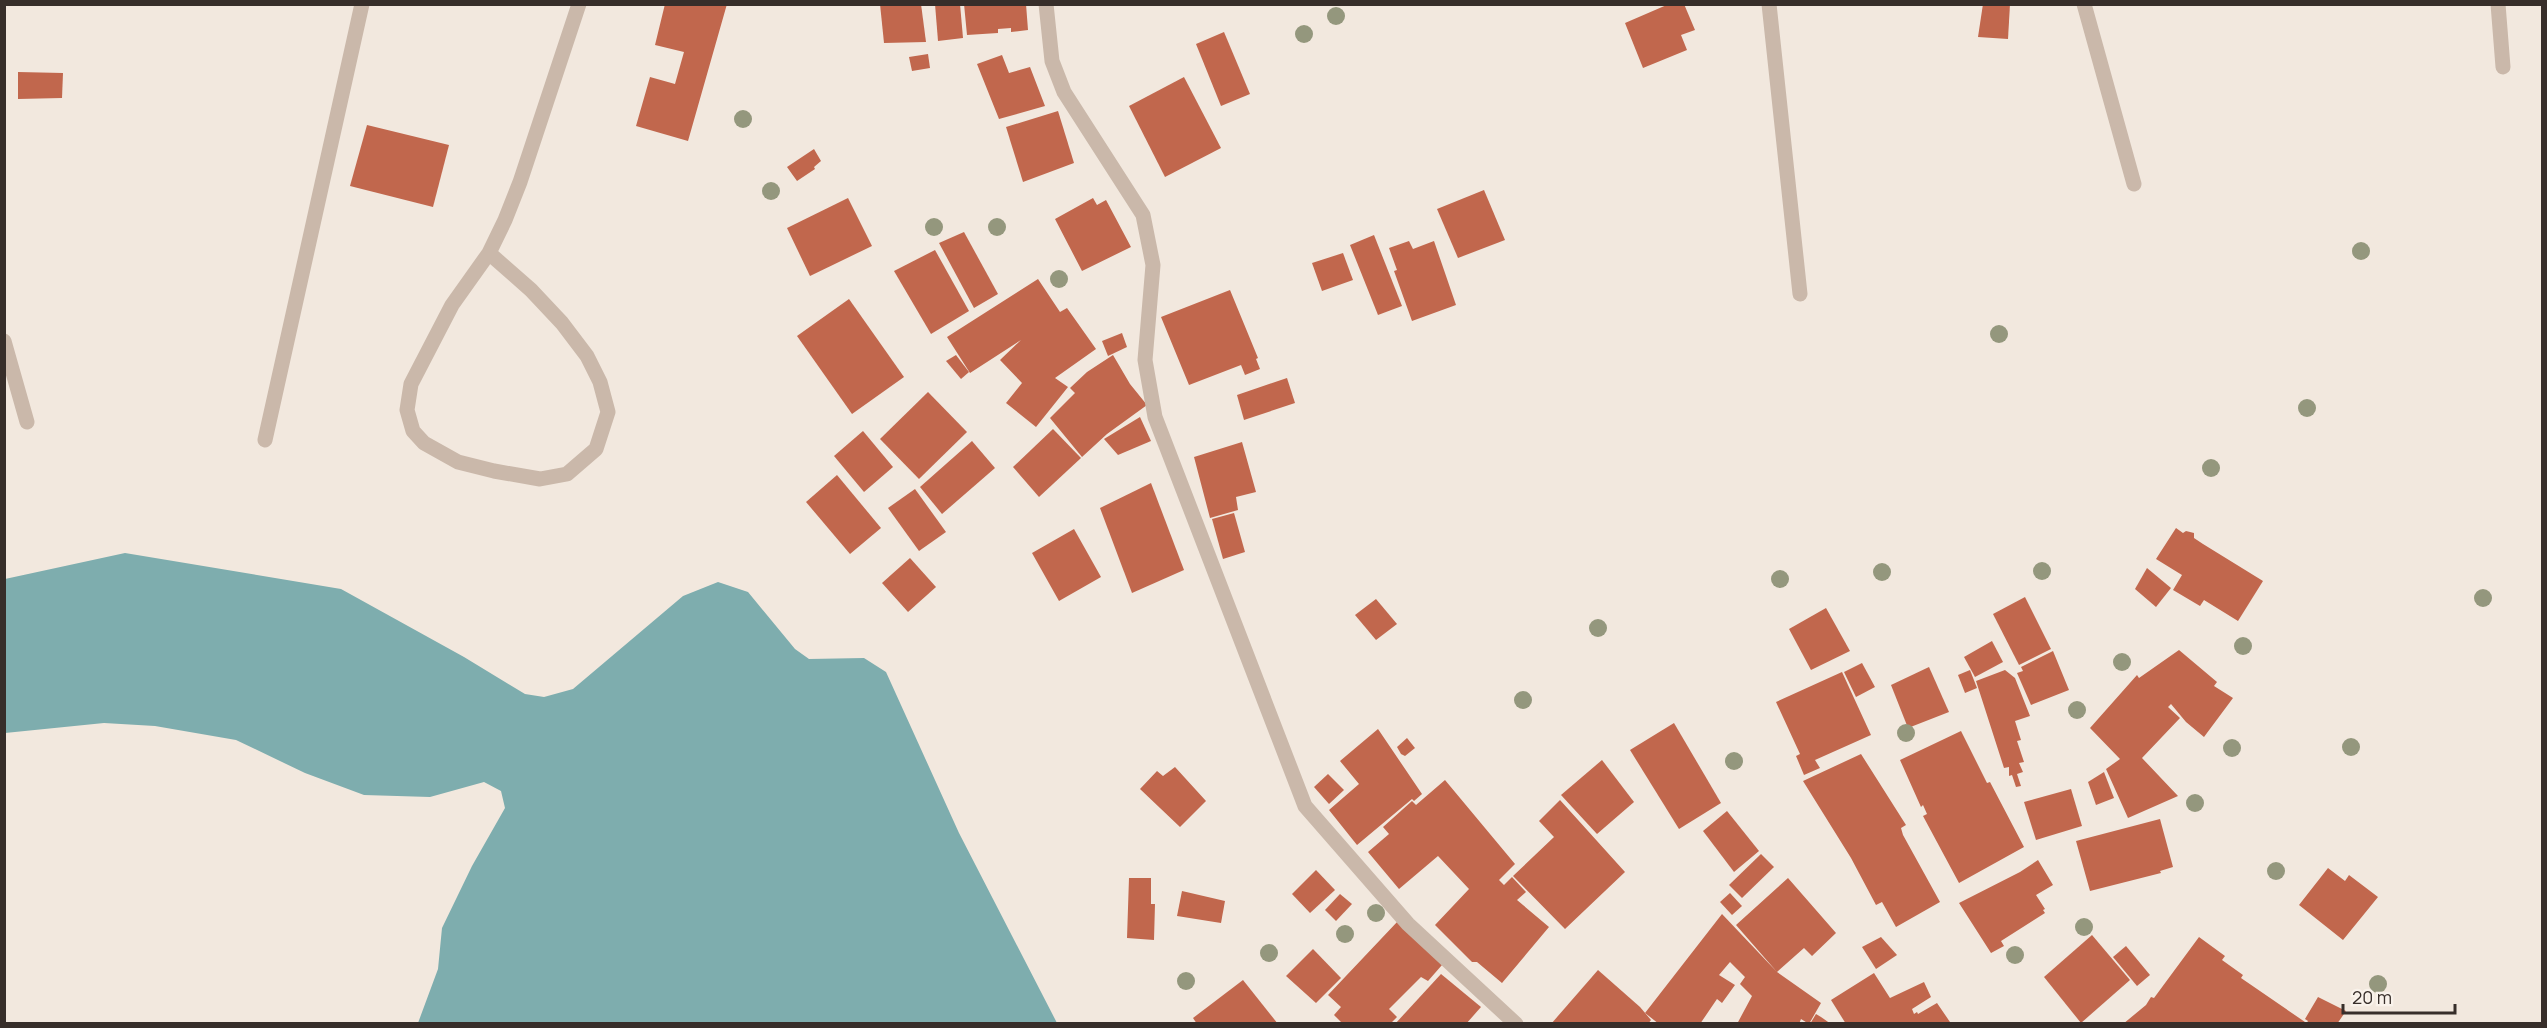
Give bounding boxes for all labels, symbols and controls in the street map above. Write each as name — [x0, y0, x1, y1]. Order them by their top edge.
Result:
scale bar — [2343, 977, 2456, 1015]
text: 20 m — [2352, 985, 2392, 1009]

